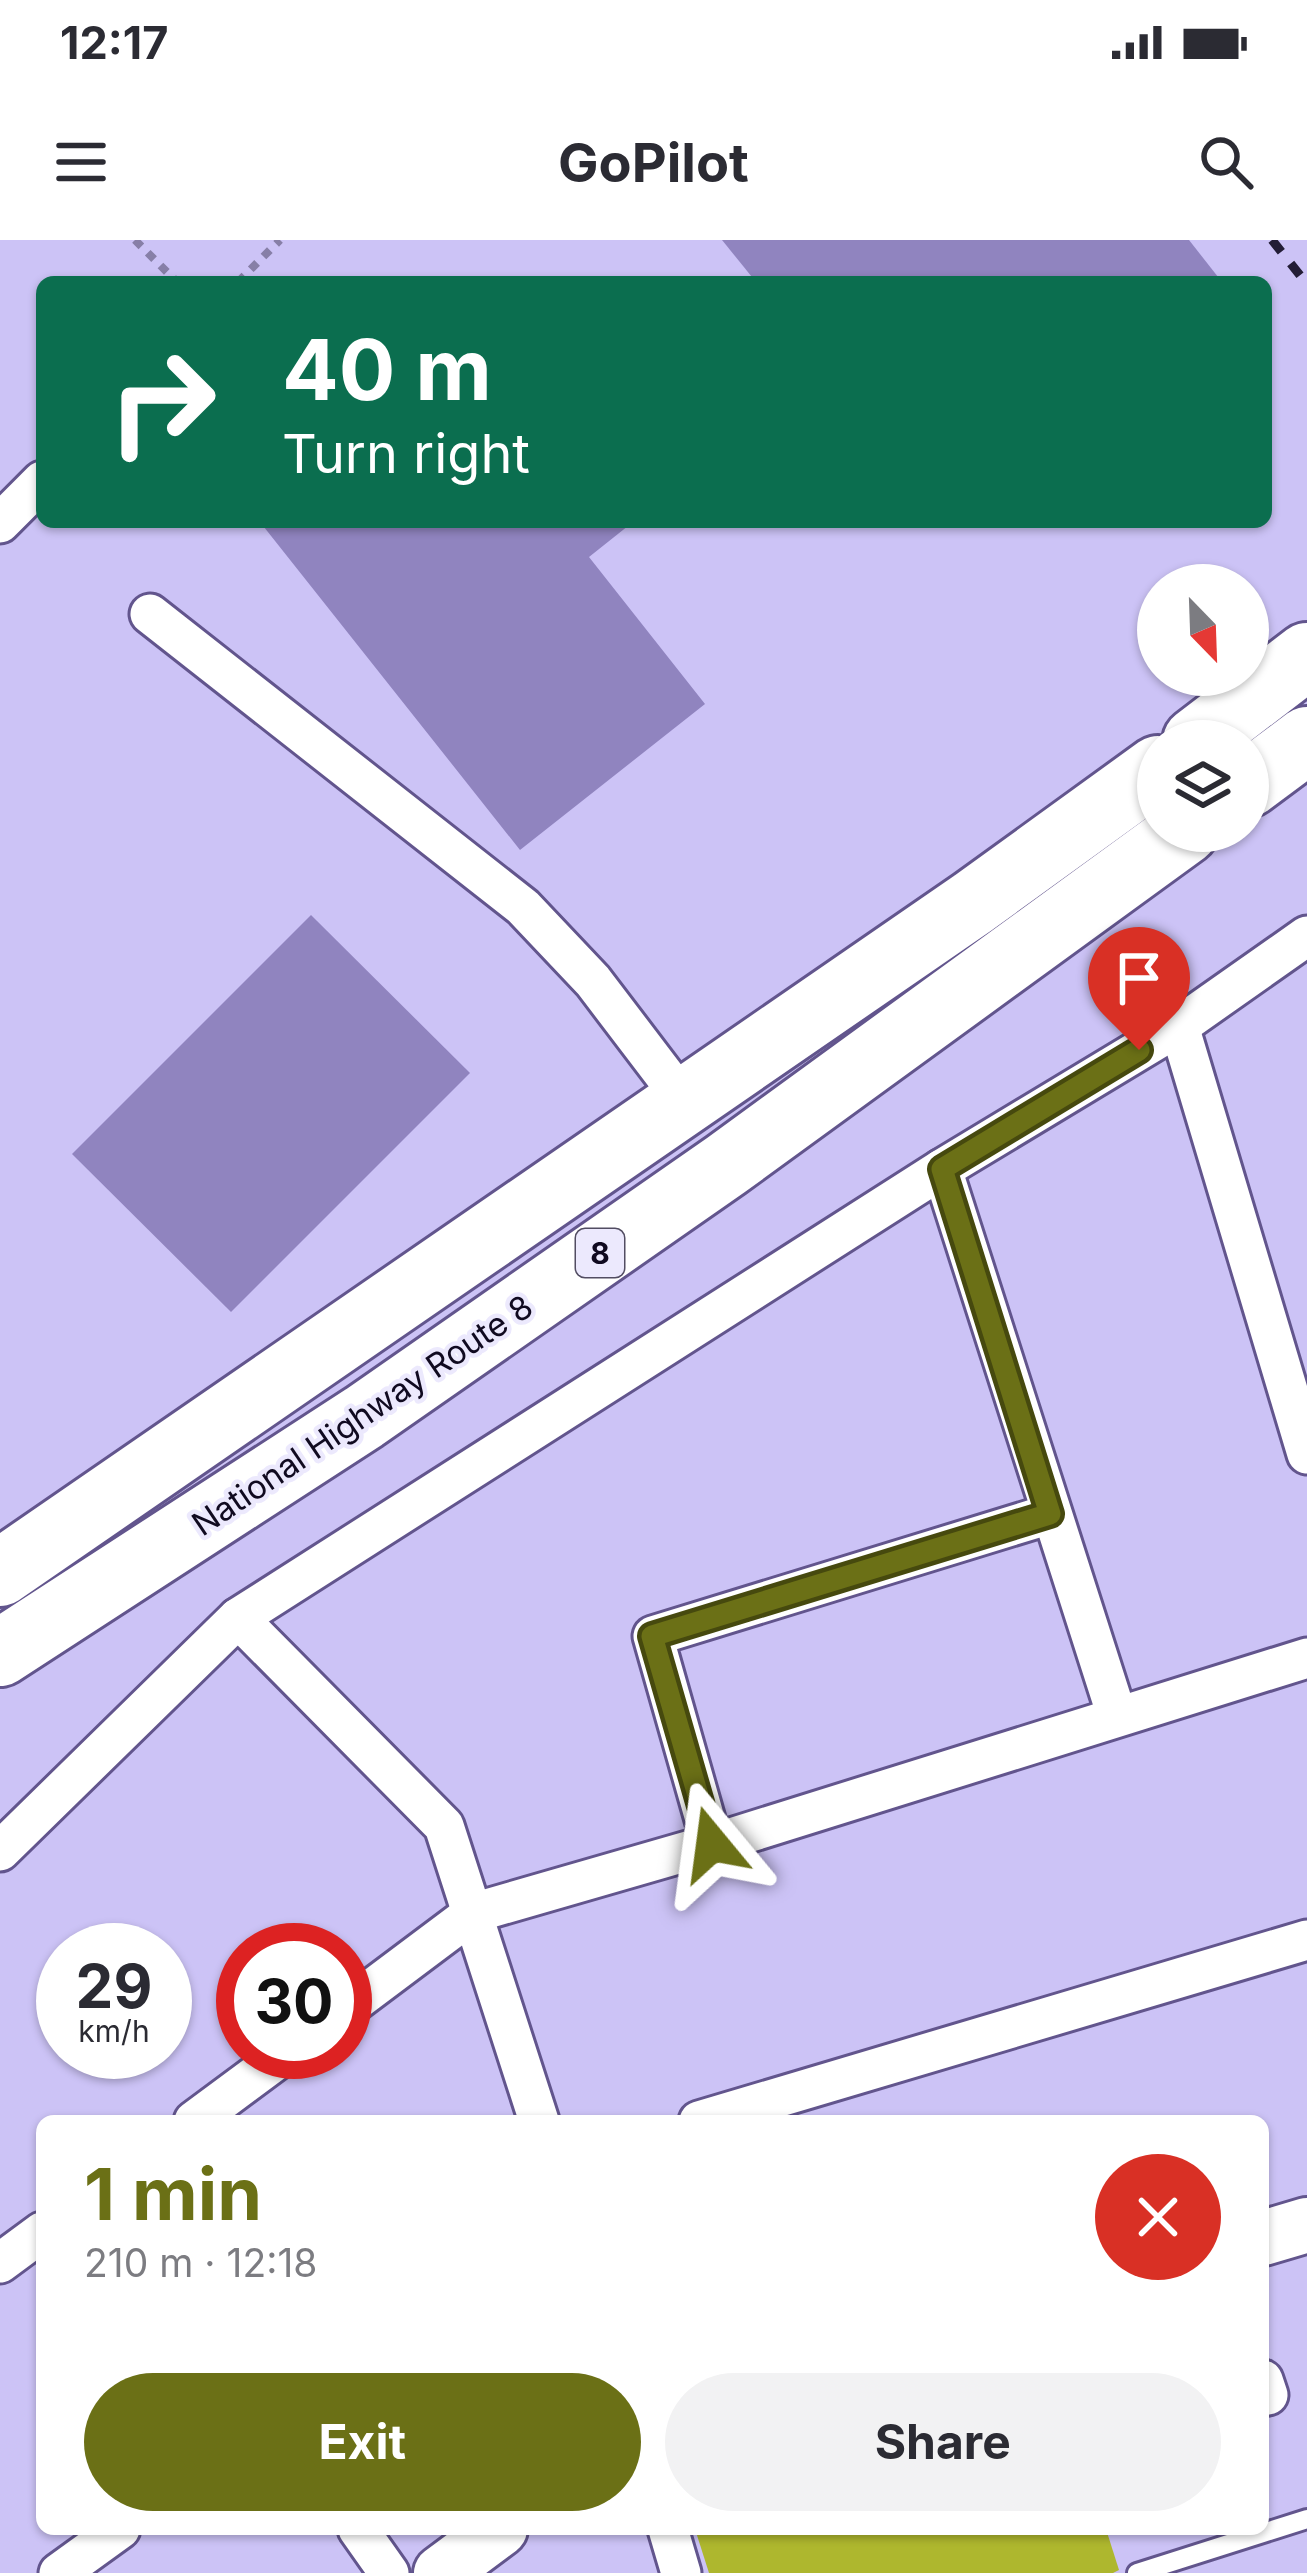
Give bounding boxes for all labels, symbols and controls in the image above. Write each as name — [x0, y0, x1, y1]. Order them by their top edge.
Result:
text: 12:17 — [60, 15, 168, 70]
icon: menu — [48, 129, 114, 195]
icon: search — [1193, 129, 1259, 195]
text: GoPilot — [558, 130, 749, 195]
text: 40 m — [282, 319, 492, 420]
icon: right — [84, 324, 240, 480]
text: Turn right — [282, 421, 530, 486]
north arrow — [1137, 564, 1269, 696]
map controls — [1137, 564, 1269, 852]
button: layers — [1137, 720, 1269, 852]
pin — [1088, 927, 1190, 1050]
icon: arrive — [1106, 945, 1172, 1011]
road number: 8 — [576, 1229, 624, 1277]
street label: National Highway Route 8 — [184, 1286, 540, 1544]
position arrow — [649, 1781, 775, 1907]
speed limit sign: 30 — [216, 1923, 372, 2079]
text: 29 — [76, 1950, 152, 2022]
text: km/h — [78, 2013, 150, 2049]
text: 1 min — [84, 2150, 262, 2237]
button: close — [1095, 2154, 1221, 2280]
text: 210 m · 12:18 — [84, 2239, 317, 2286]
button: Exit — [84, 2373, 641, 2511]
button: Share — [665, 2373, 1221, 2511]

